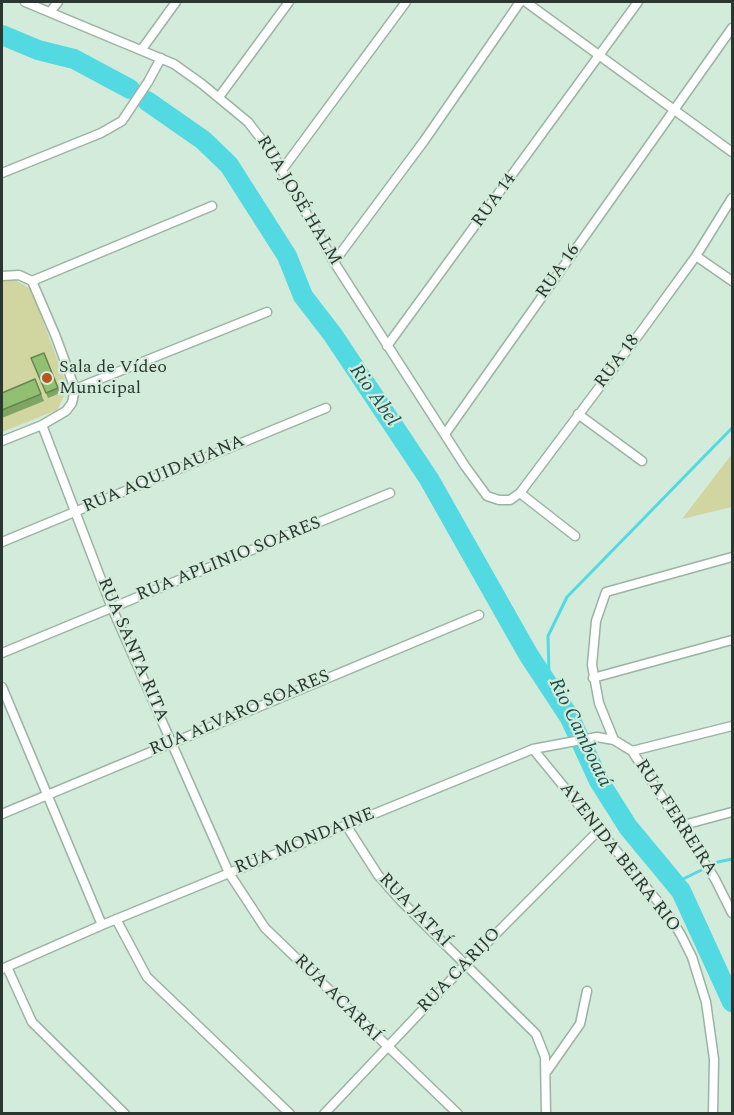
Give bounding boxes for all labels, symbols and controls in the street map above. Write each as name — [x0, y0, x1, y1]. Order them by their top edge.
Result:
street label: RUA JOSÉ HALM — [251, 132, 345, 270]
street label: RUA 14 — [468, 170, 522, 232]
street label: RUA 16 — [533, 241, 585, 303]
street label: RUA 18 — [591, 331, 645, 393]
place label: Sala de Vídeo Municipal — [59, 357, 167, 400]
water label: Rio Abel — [343, 360, 403, 432]
marker: Sala de Vídeo Municipal — [40, 371, 54, 385]
street label: RUA AQUIDAUANA — [80, 431, 248, 519]
street label: RUA APLINIO SOARES — [134, 513, 324, 607]
street label: RUA SANTA RITA — [92, 575, 172, 725]
street label: RUA ALVARO SOARES — [147, 666, 333, 762]
water label: Rio Camboatá — [542, 675, 616, 791]
street label: RUA FERREIRA — [629, 756, 721, 880]
street label: AVENIDA BEIRA RIO — [554, 779, 684, 937]
street label: RUA MONDAINE — [232, 804, 378, 880]
street label: RUA JATAÍ — [373, 869, 455, 953]
street label: RUA CARIJO — [414, 924, 506, 1018]
street label: RUA ACARAÍ — [289, 951, 385, 1047]

